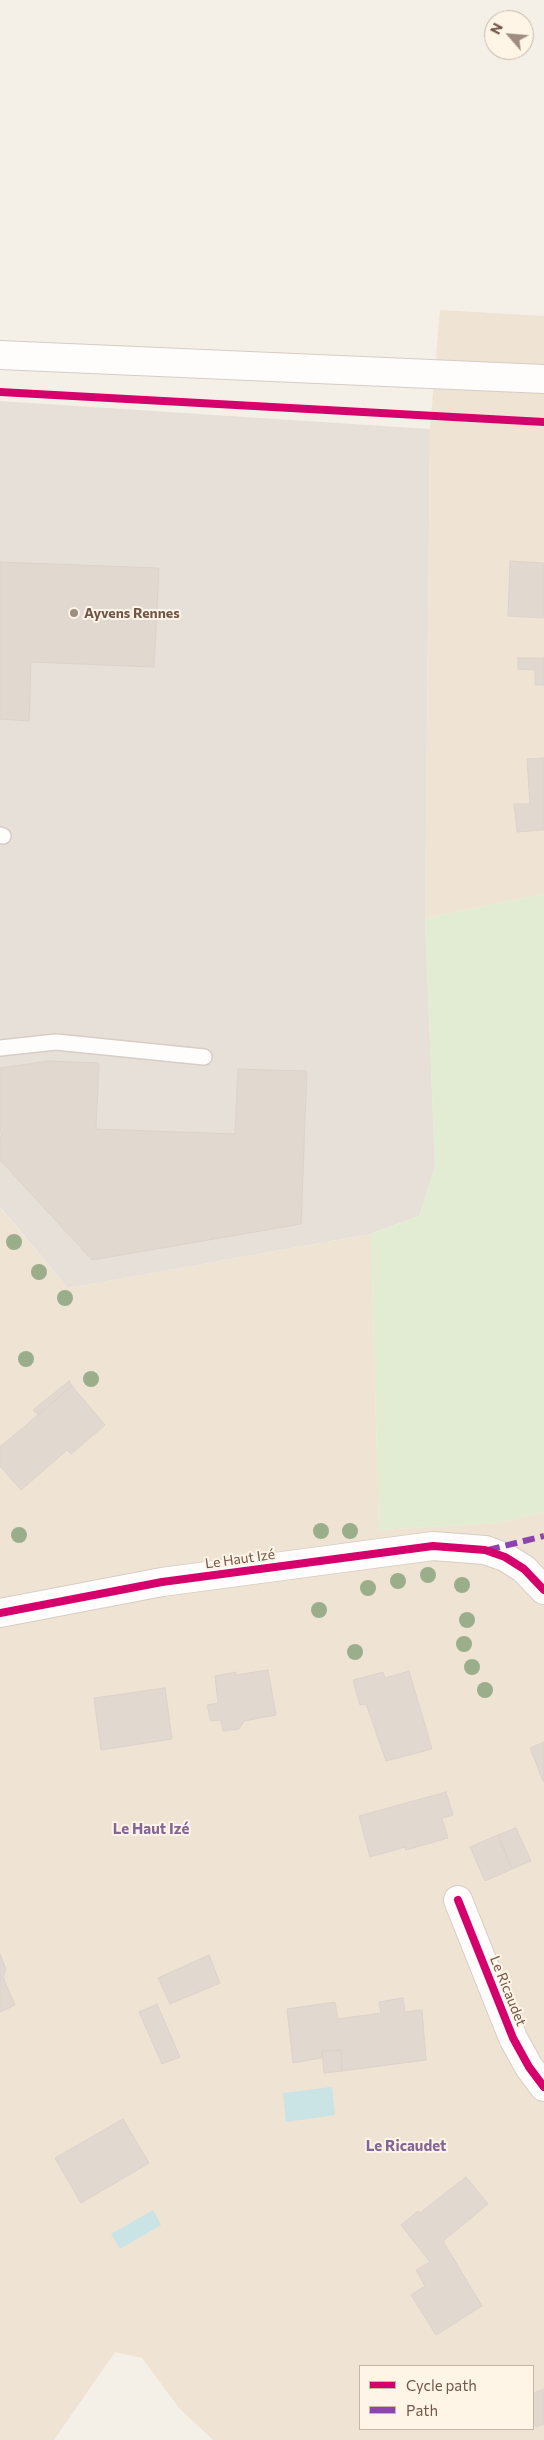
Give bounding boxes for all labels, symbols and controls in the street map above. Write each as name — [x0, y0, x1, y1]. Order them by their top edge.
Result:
north arrow — [484, 10, 534, 60]
text: N — [486, 20, 506, 37]
place label: Ayvens Rennes — [84, 605, 180, 621]
marker: Ayvens Rennes — [68, 607, 80, 619]
street label: Le Haut Izé — [204, 1546, 276, 1572]
district label: Le Haut Izé — [113, 1820, 189, 1838]
street label: Le Ricaudet — [486, 1953, 530, 2029]
district label: Le Ricaudet — [366, 2137, 446, 2155]
legend — [359, 2365, 534, 2430]
text: Cycle path — [406, 2376, 477, 2394]
text: Path — [406, 2401, 438, 2419]

